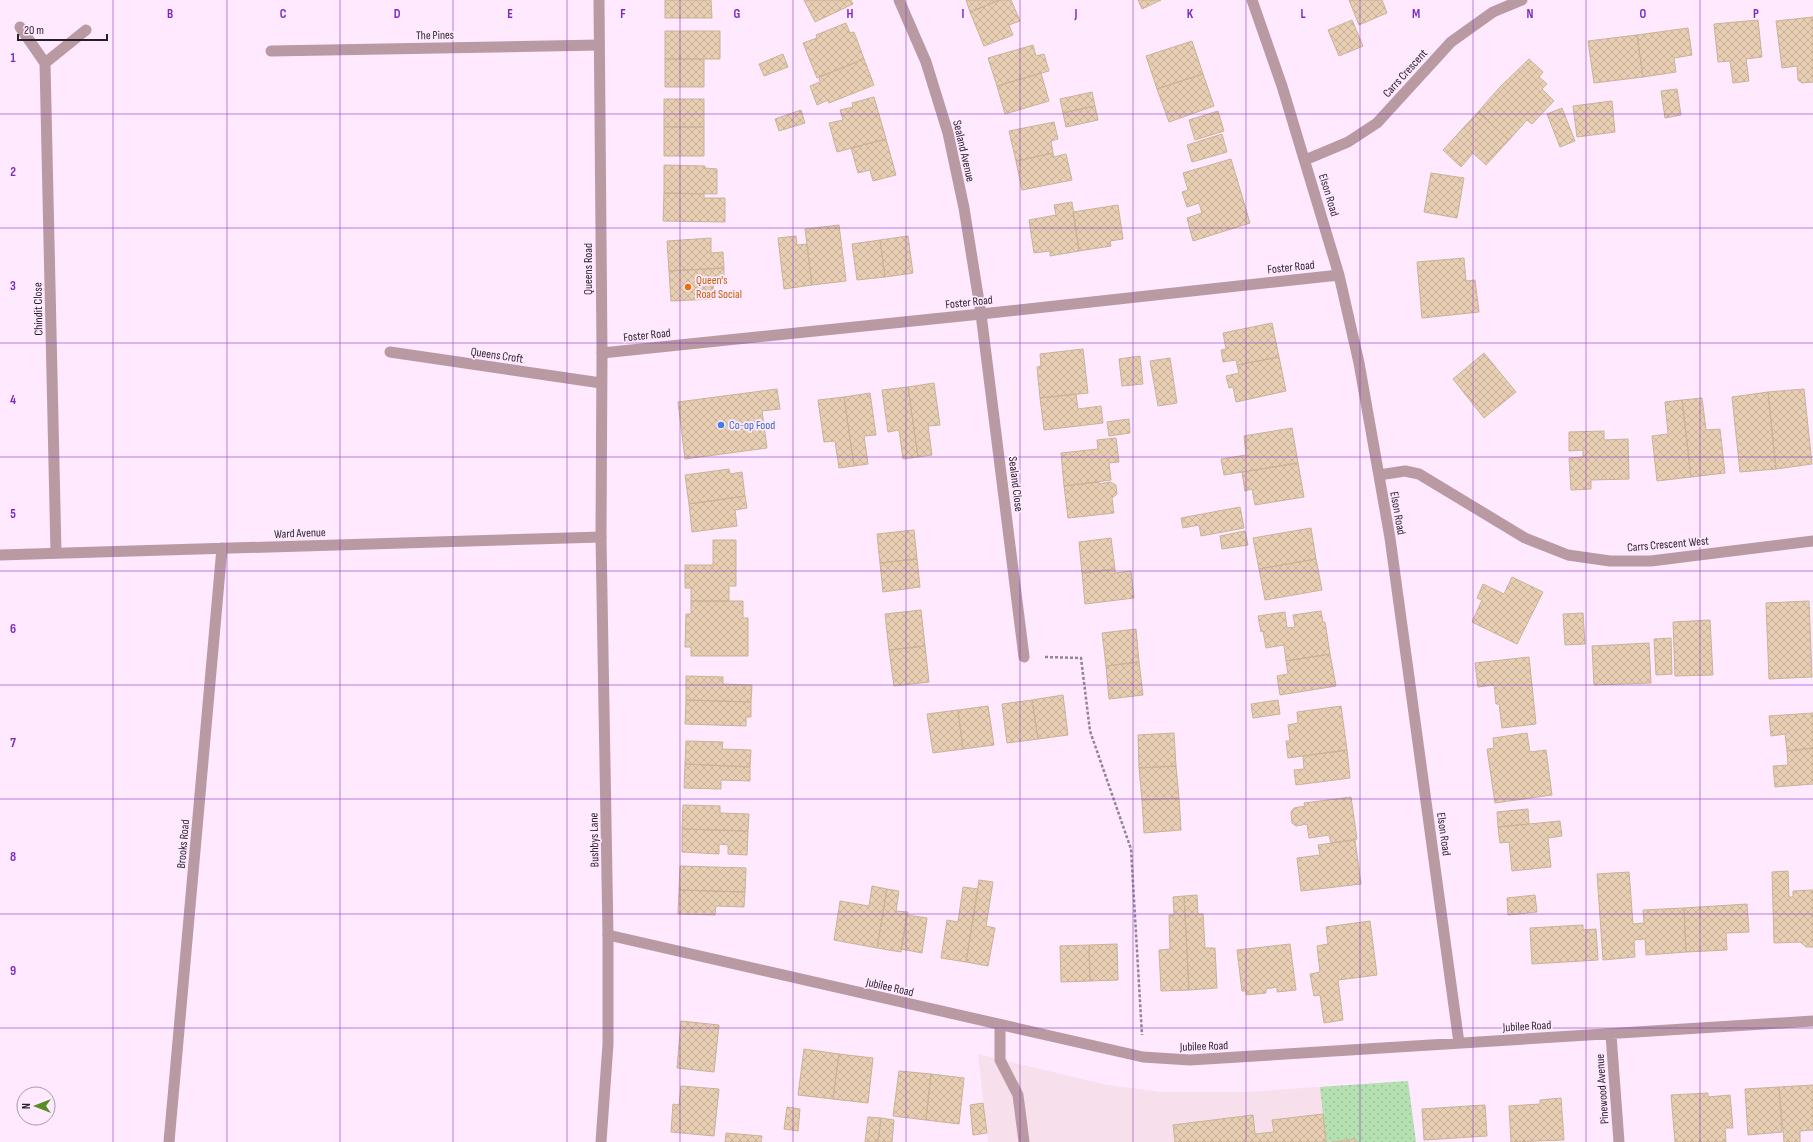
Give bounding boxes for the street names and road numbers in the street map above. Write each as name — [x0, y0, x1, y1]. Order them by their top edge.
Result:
street label: The Pines — [416, 28, 454, 43]
street label: Carrs Crescent — [1380, 46, 1431, 101]
street label: Sealand Avenue — [949, 119, 978, 184]
street label: Elson Road — [1315, 172, 1342, 218]
street label: Queens Road — [581, 243, 596, 295]
street label: Foster Road — [1267, 258, 1315, 277]
street label: Chindit Close — [31, 282, 46, 336]
street label: Foster Road — [945, 293, 993, 312]
street label: Foster Road — [623, 326, 671, 345]
street label: Queens Croft — [470, 344, 525, 367]
street label: Sealand Close — [1005, 456, 1026, 513]
street label: Elson Road — [1386, 490, 1409, 536]
street label: Ward Avenue — [274, 525, 326, 542]
street label: Carrs Crescent West — [1626, 533, 1710, 556]
street label: Elson Road — [1433, 811, 1454, 857]
street label: Bushbys Lane — [587, 812, 602, 867]
street label: Brooks Road — [174, 819, 193, 869]
street label: Jubilee Road — [864, 975, 915, 1000]
street label: Jubilee Road — [1501, 1018, 1552, 1035]
street label: Jubilee Road — [1179, 1038, 1228, 1055]
street label: Pinewood Avenue — [1593, 1053, 1612, 1124]

